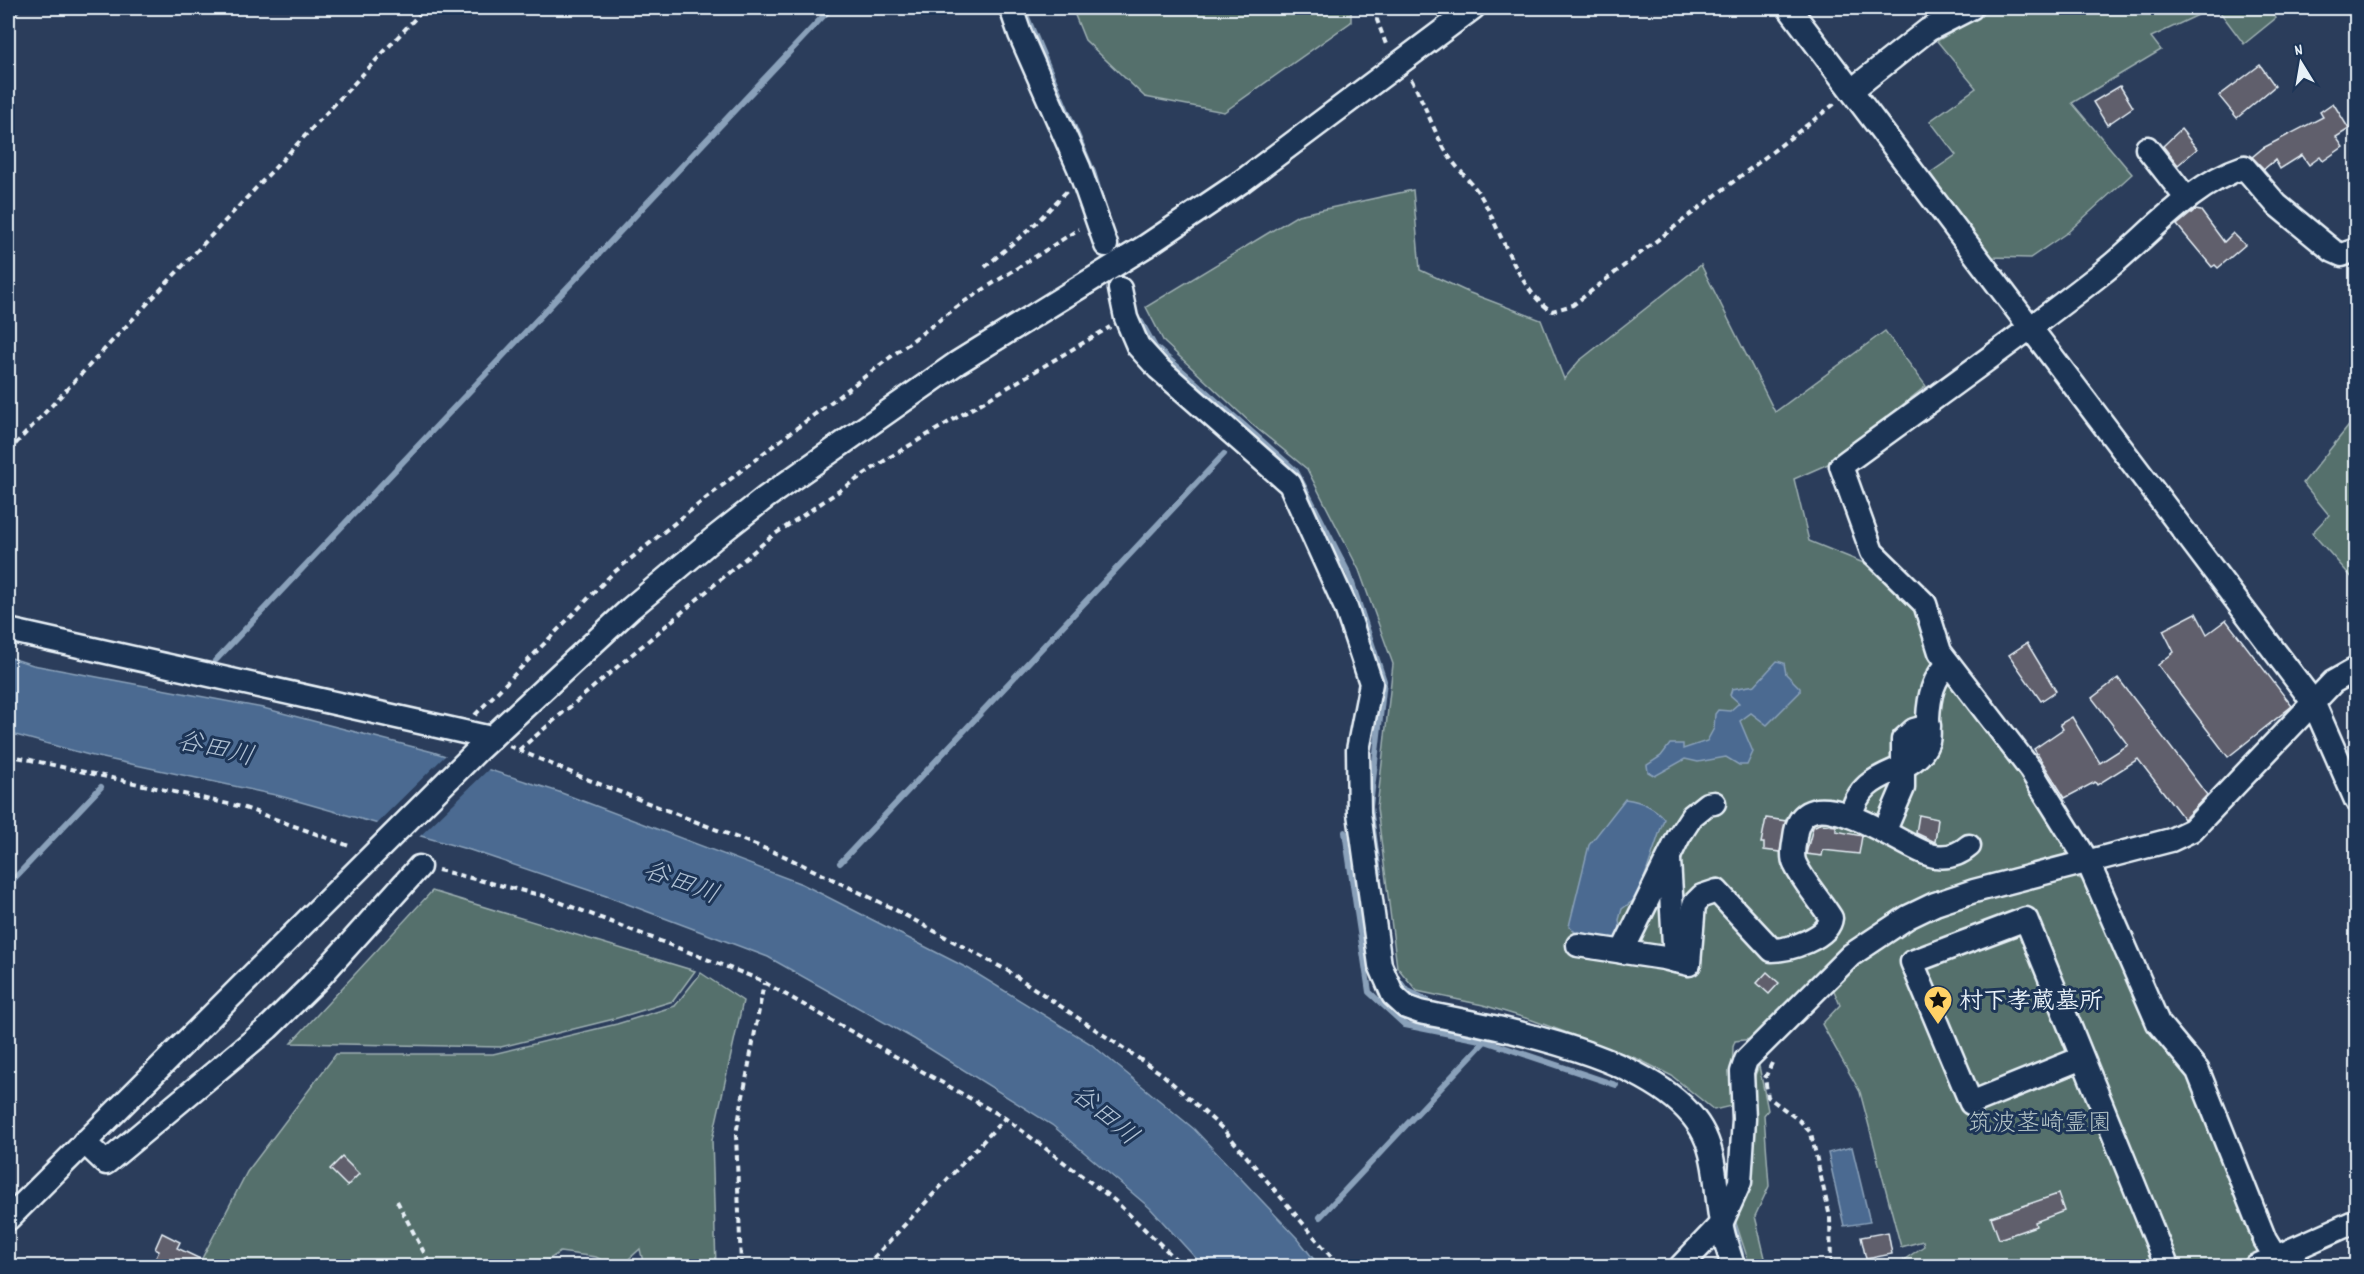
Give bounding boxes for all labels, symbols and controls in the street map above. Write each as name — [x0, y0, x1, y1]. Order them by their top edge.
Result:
north arrow — [2271, 33, 2331, 93]
text: N — [2293, 39, 2305, 63]
water label: 谷田川 — [173, 724, 257, 777]
water label: 谷田川 — [638, 853, 724, 916]
place icon: 村下孝蔵墓所 — [1922, 984, 1954, 1026]
place label: 村下孝蔵墓所 — [1959, 986, 2103, 1020]
water label: 谷田川 — [1062, 1077, 1146, 1156]
park label: 筑波茎崎霊園 — [1968, 1108, 2112, 1142]

